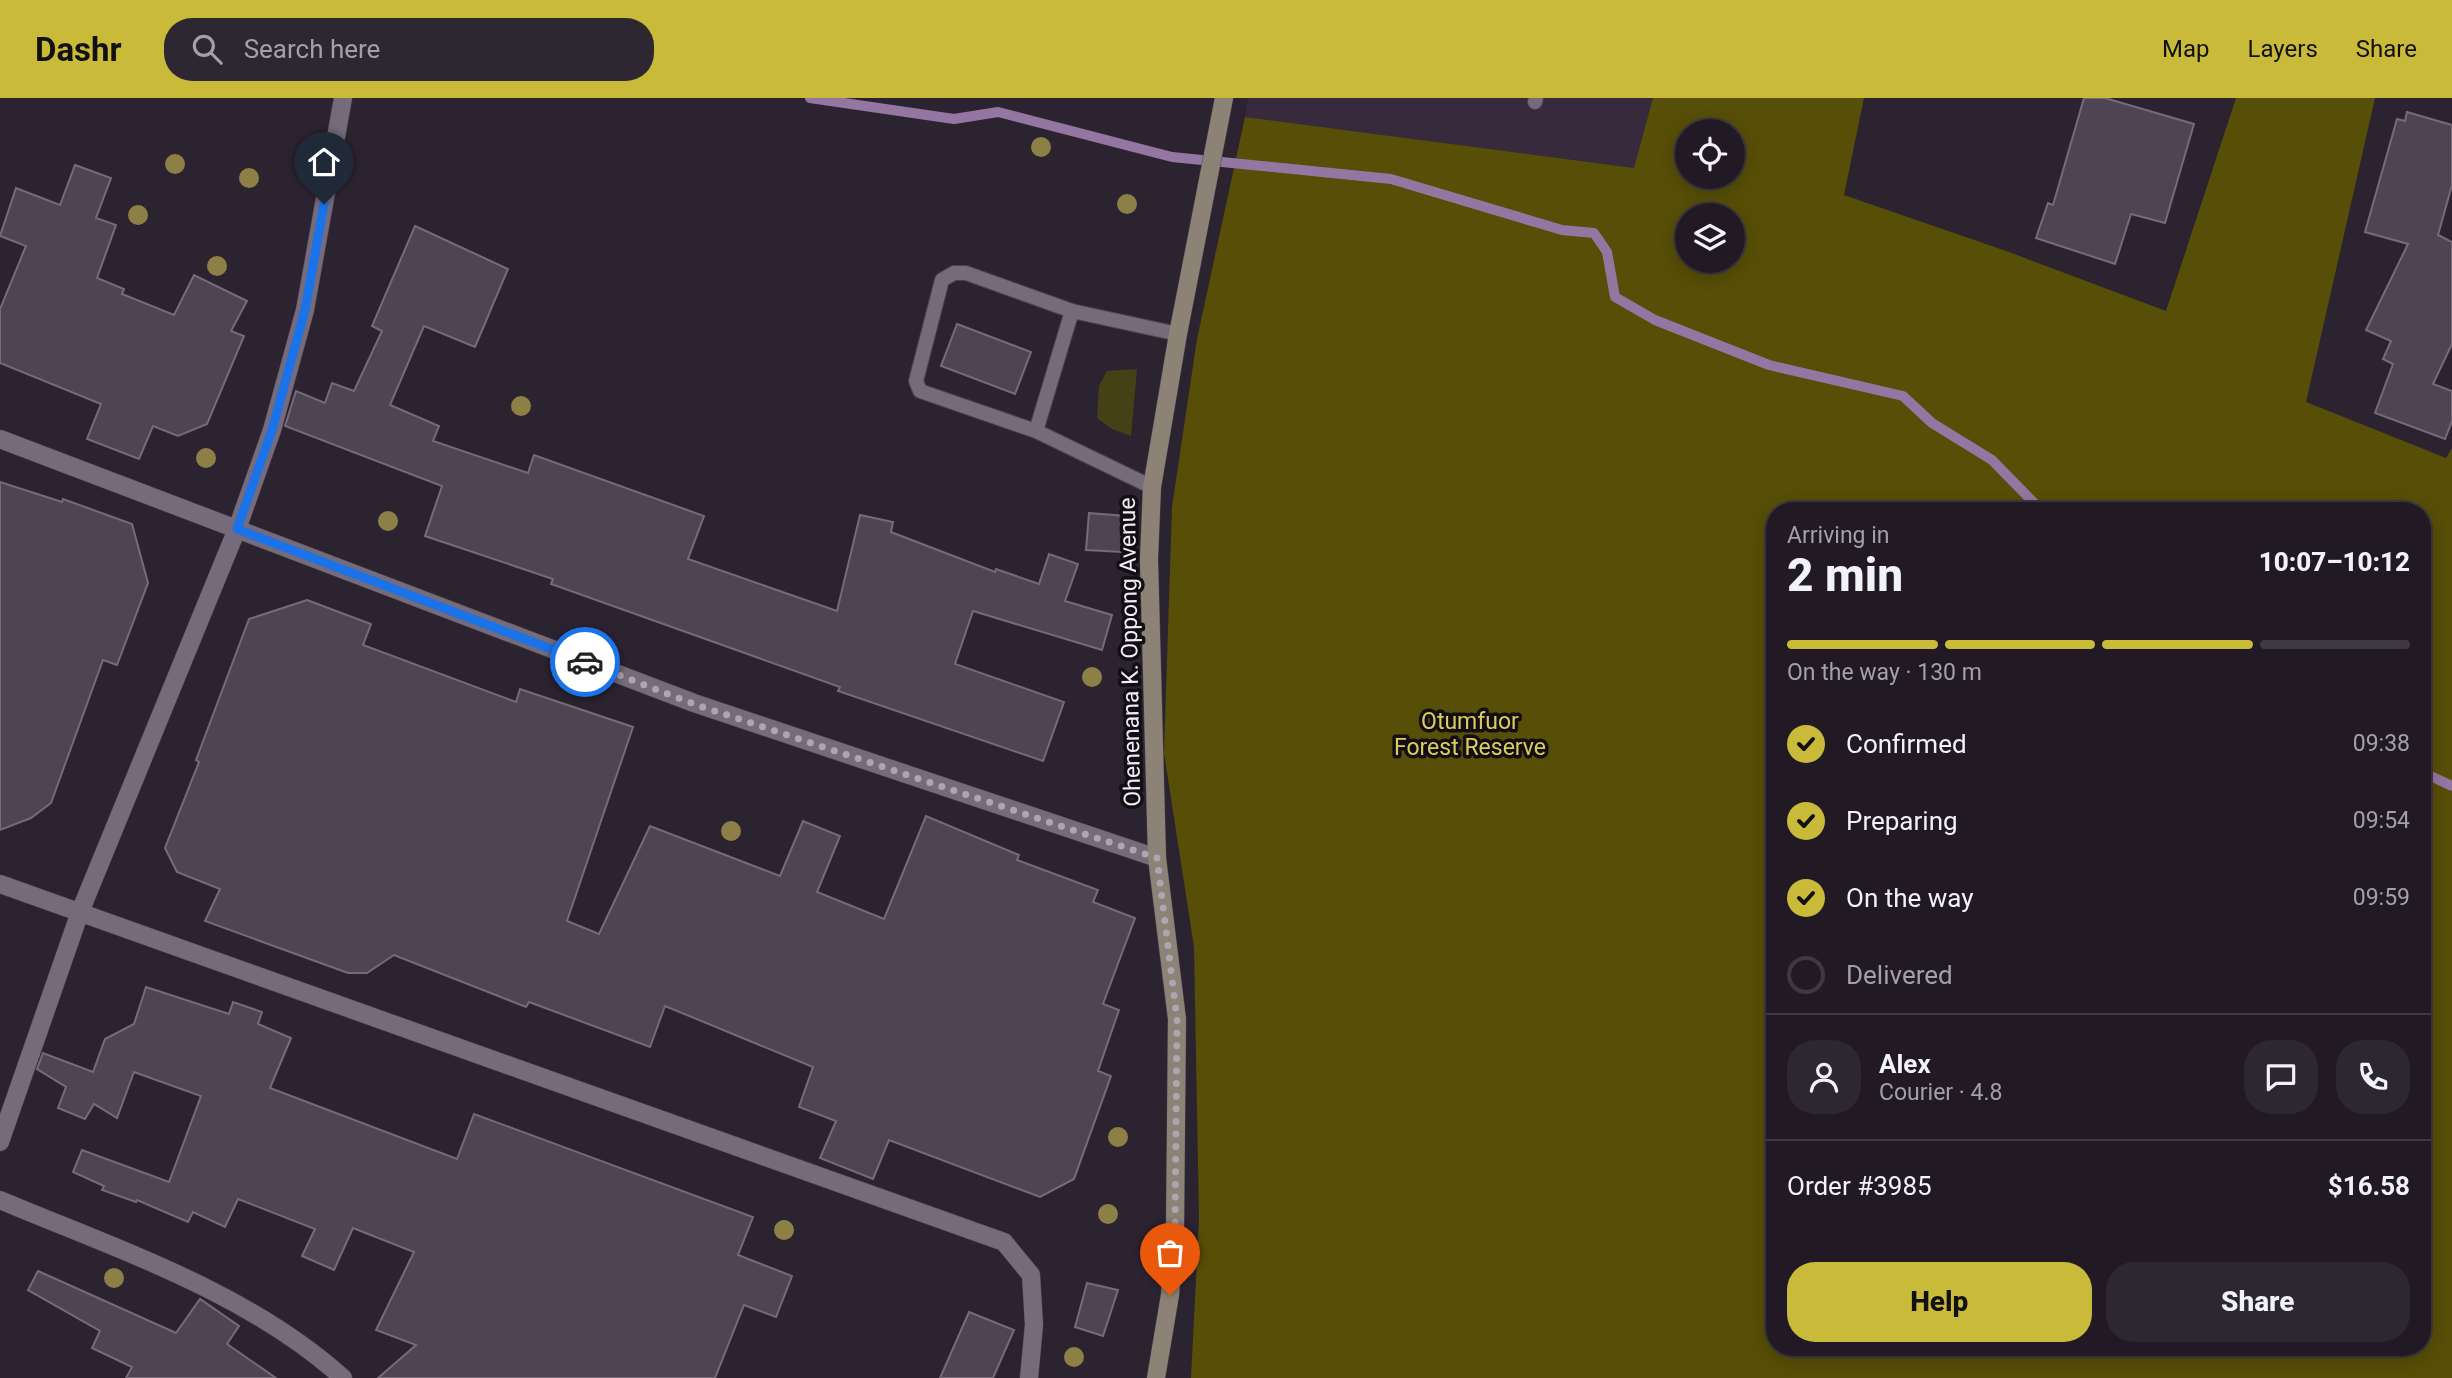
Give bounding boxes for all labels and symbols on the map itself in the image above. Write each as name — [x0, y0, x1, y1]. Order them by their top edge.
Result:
pin — [294, 132, 354, 204]
street label: Ohenenana K. Oppong Avenue — [1114, 497, 1146, 807]
courier — [550, 627, 620, 697]
park label: Otumfuor Forest Reserve — [1394, 708, 1546, 761]
pin — [1140, 1223, 1200, 1295]

